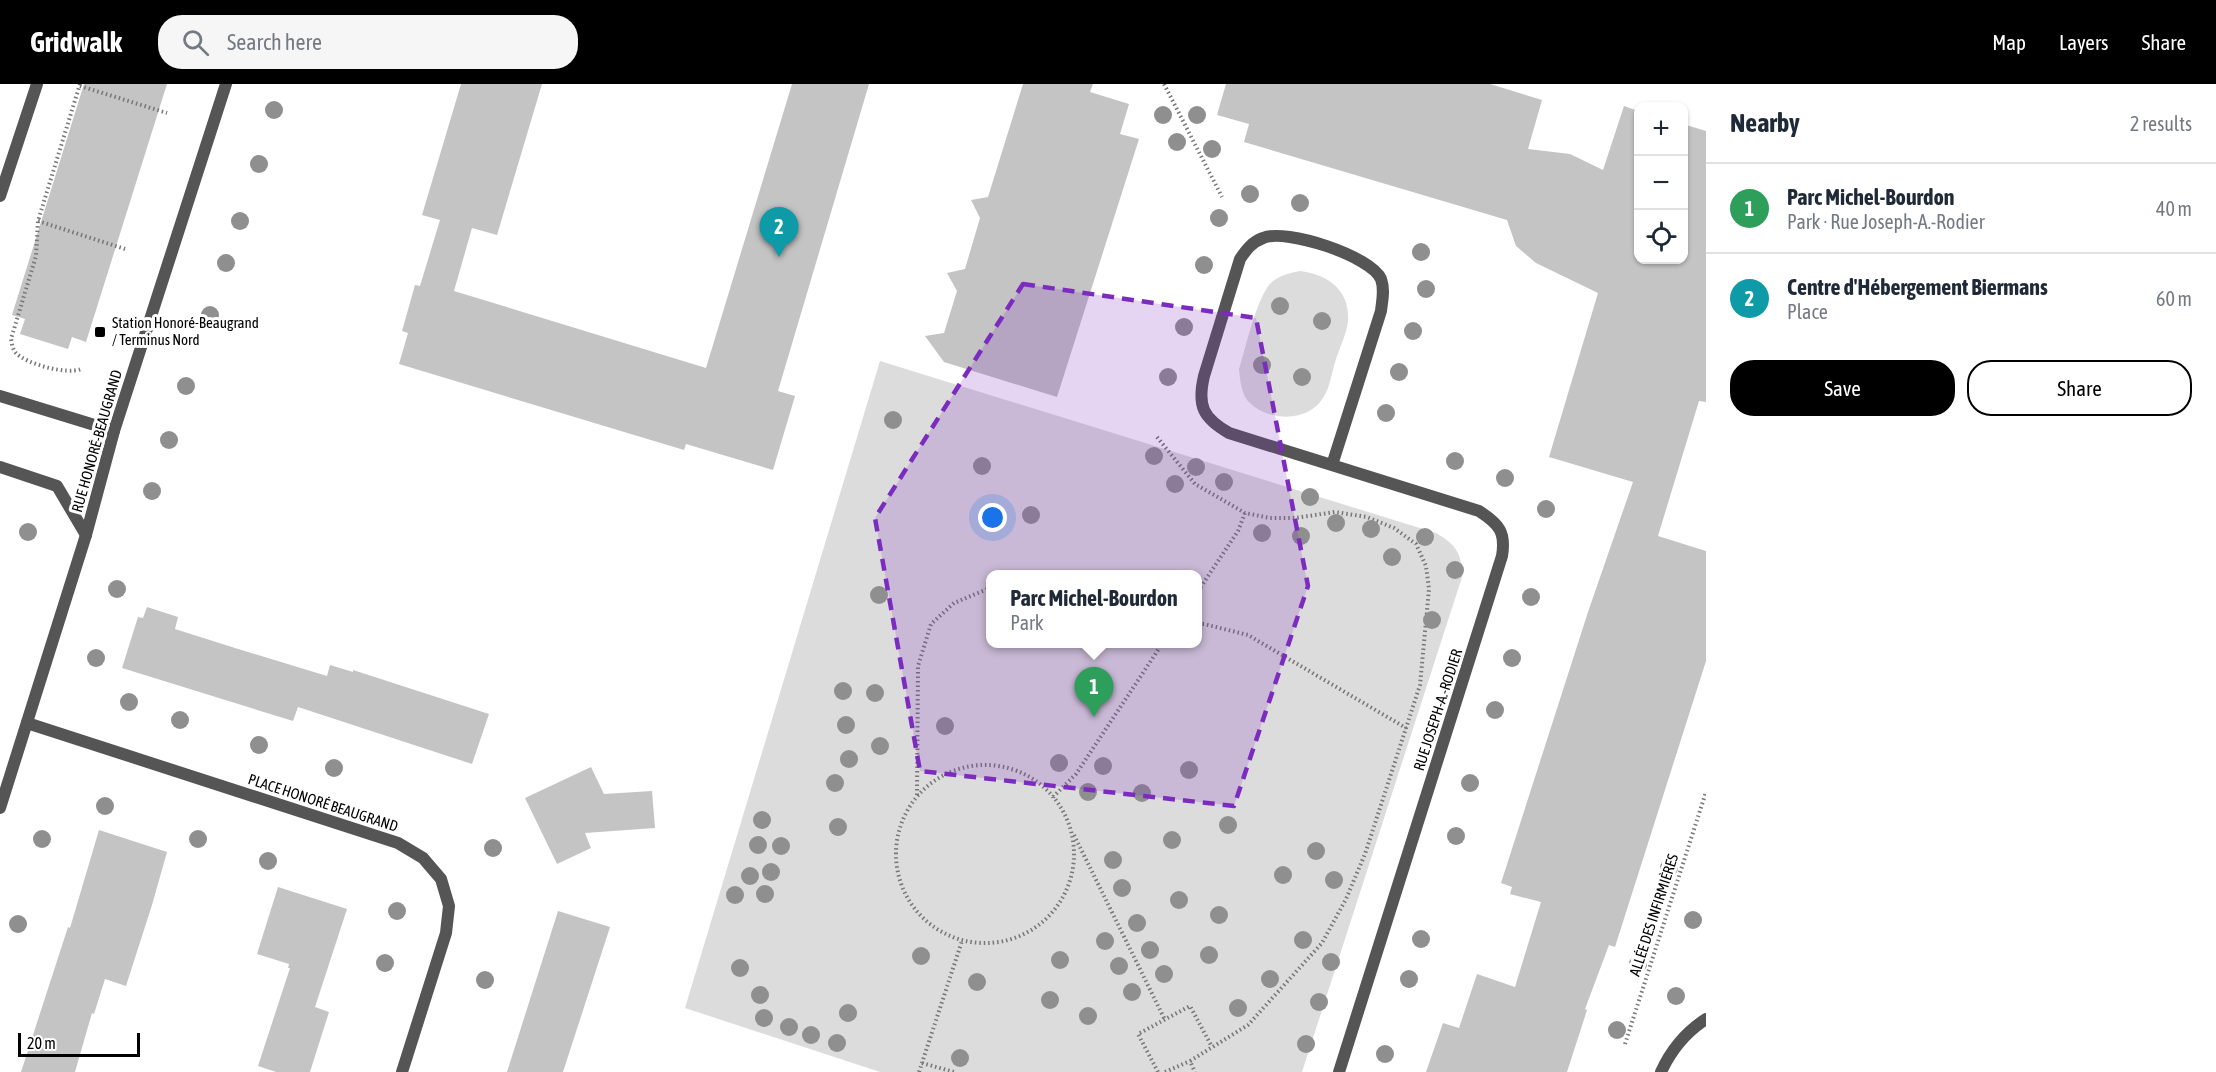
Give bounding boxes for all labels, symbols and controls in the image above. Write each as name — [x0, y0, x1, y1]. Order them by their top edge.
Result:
search box — [158, 15, 578, 69]
text: Gridwalk — [30, 26, 122, 58]
icon: search — [179, 26, 212, 59]
text: Search here — [227, 29, 322, 55]
text: Map — [1992, 30, 2026, 54]
text: Layers — [2059, 30, 2109, 54]
text: Share — [2142, 30, 2186, 54]
map controls — [1634, 102, 1688, 264]
button: + — [1634, 102, 1688, 156]
text: Nearby — [1730, 108, 1800, 138]
text: 2 results — [2130, 112, 2192, 135]
button: − — [1634, 156, 1688, 210]
text: Parc Michel-Bourdon — [1787, 184, 1954, 210]
text: 1 — [1745, 197, 1754, 220]
text: 40 m — [2156, 197, 2192, 220]
pin: 2 — [760, 208, 798, 257]
button: locate — [1634, 210, 1688, 264]
text: Park · Rue Joseph-A.-Rodier — [1787, 210, 1985, 233]
text: Centre d'Hébergement Biermans — [1787, 274, 2048, 300]
text: 2 — [1745, 287, 1754, 310]
text: 60 m — [2156, 287, 2192, 310]
text: Place — [1787, 300, 1828, 323]
place label: Station Honoré-Beaugrand / Terminus Nord — [112, 314, 259, 348]
marker: Station Honoré-Beaugrand / Terminus Nord — [93, 325, 107, 339]
button: Save — [1730, 360, 1955, 416]
button: Share — [1967, 360, 2192, 416]
street label: RUE HONORÉ-BEAUGRAND — [68, 368, 125, 514]
your location — [978, 503, 1007, 532]
popup — [986, 570, 1202, 648]
text: Parc Michel-Bourdon — [1010, 585, 1178, 611]
text: Park — [1010, 611, 1044, 634]
street label: RUE JOSEPH-A.-RODIER — [1410, 646, 1465, 773]
pin: 1 — [1074, 668, 1114, 717]
street label: PLACE HONORÉ BEAUGRAND — [246, 770, 400, 835]
street label: ALLÉE DES INFIRMIÈRES — [1626, 852, 1681, 978]
scale bar — [18, 1030, 140, 1058]
text: 20 m — [27, 1034, 56, 1052]

